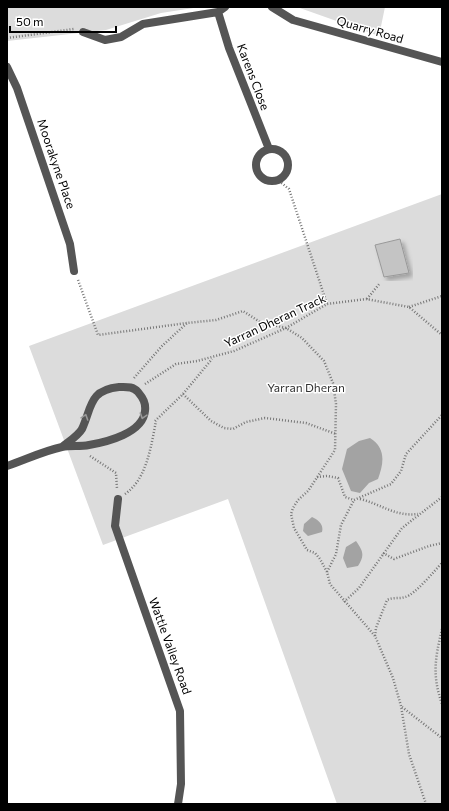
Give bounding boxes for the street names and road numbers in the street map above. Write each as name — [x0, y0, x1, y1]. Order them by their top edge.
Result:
street label: Quarry Road — [335, 13, 405, 45]
street label: Karens Close — [235, 41, 273, 112]
street label: Moorakyne Place — [35, 117, 79, 210]
street label: Yarran Dheran Track — [222, 290, 328, 350]
street label: Wattle Valley Road — [147, 595, 195, 696]

